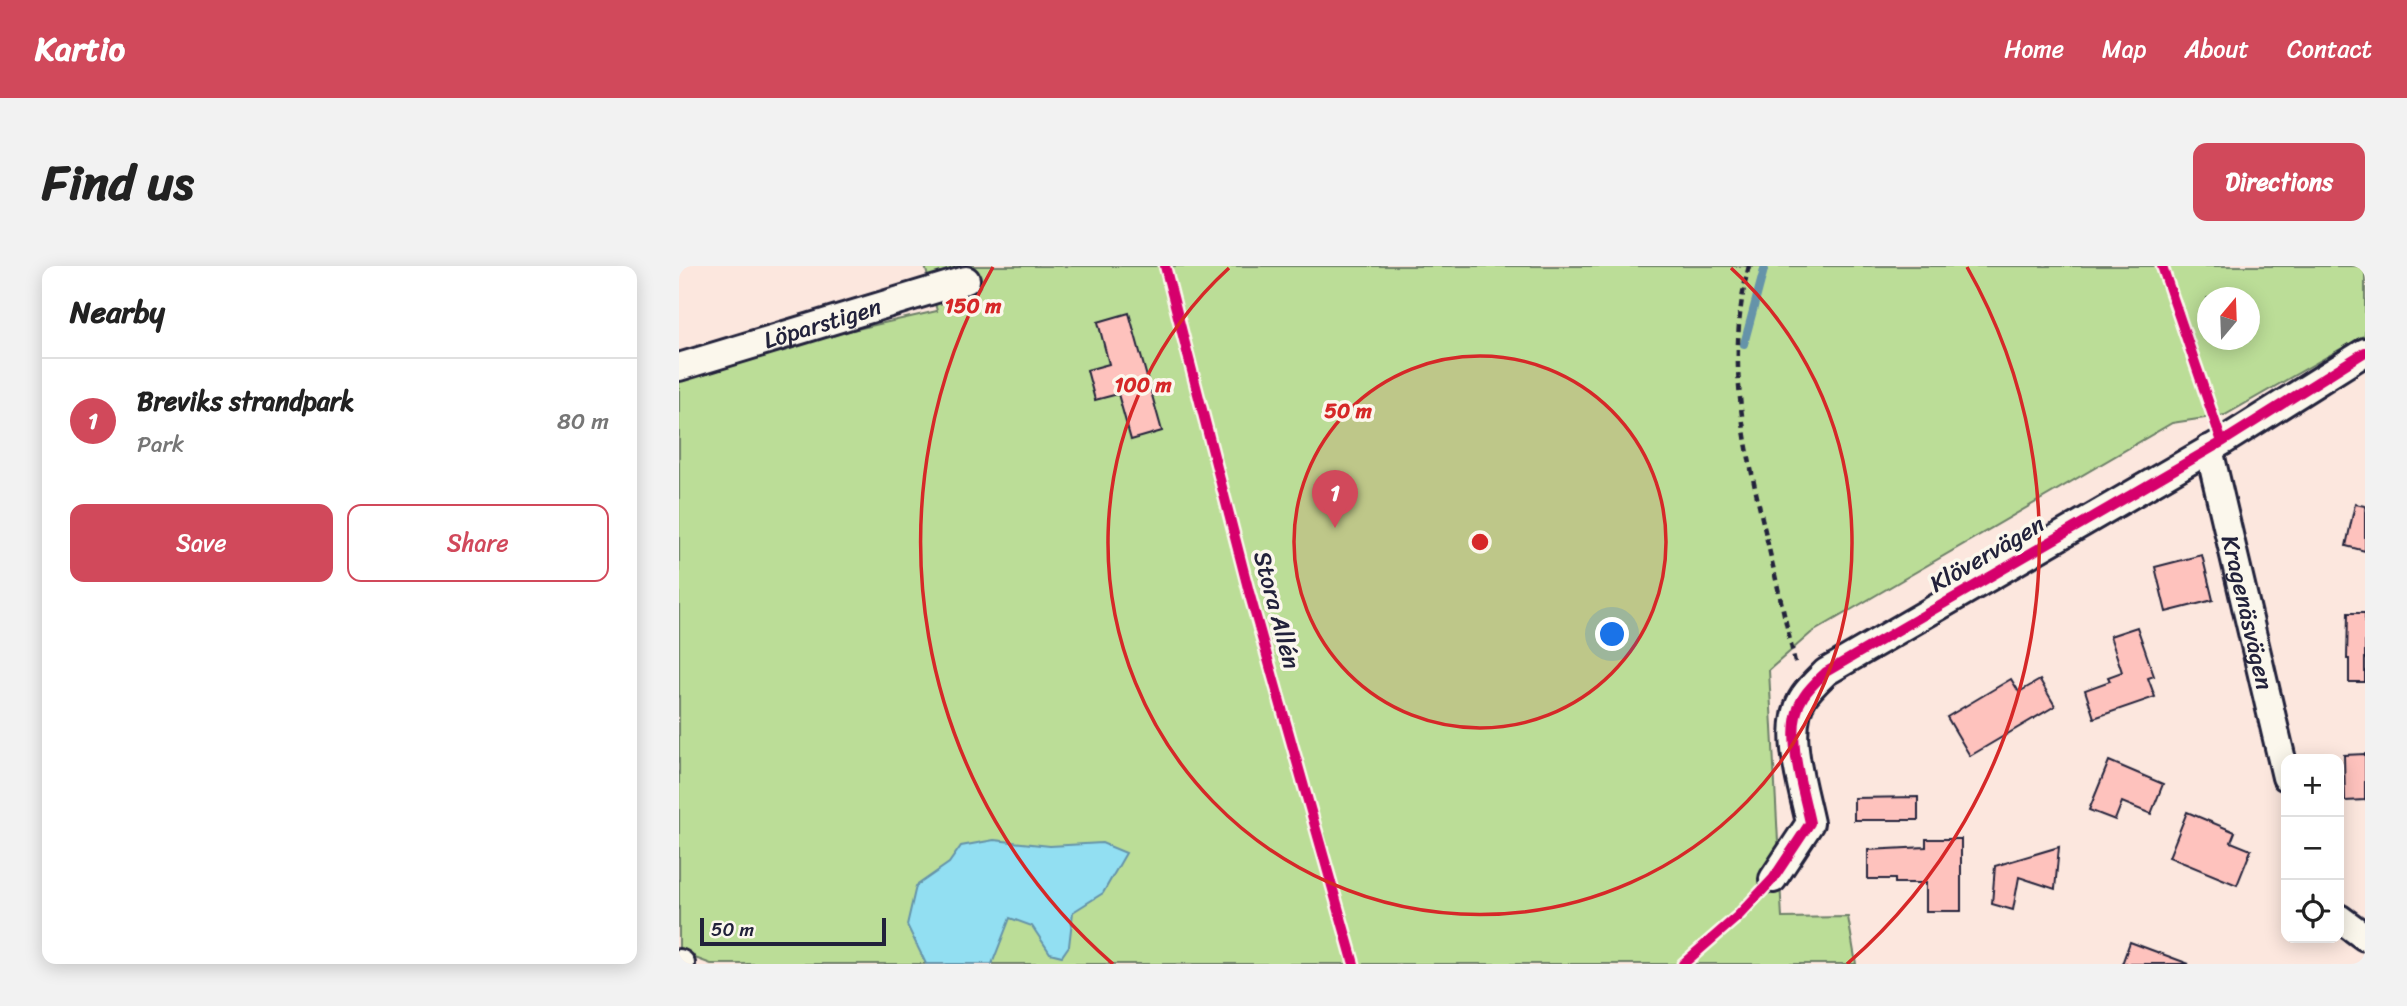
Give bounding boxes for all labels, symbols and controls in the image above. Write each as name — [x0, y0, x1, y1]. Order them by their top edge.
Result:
text: Kartio — [35, 20, 125, 78]
text: Home — [2004, 28, 2064, 70]
text: Map — [2102, 28, 2146, 70]
text: About — [2184, 28, 2249, 70]
text: Contact — [2287, 28, 2372, 70]
text: Find us — [42, 139, 194, 226]
button: Directions — [2193, 143, 2365, 221]
text: Nearby — [70, 285, 165, 339]
street label: Löparstigen — [758, 286, 887, 361]
text: 150 m — [945, 287, 1002, 325]
north arrow — [2197, 287, 2260, 350]
text: 100 m — [1114, 366, 1172, 404]
text: Breviks strandpark — [137, 378, 354, 424]
text: 50 m — [1324, 392, 1373, 430]
text: 1 — [88, 401, 98, 442]
text: 80 m — [557, 401, 609, 442]
text: Park — [137, 424, 184, 465]
pin: 1 — [1312, 470, 1358, 528]
button: Save — [70, 504, 333, 582]
button: Share — [347, 504, 609, 582]
street label: Klövervägen — [1921, 504, 2053, 604]
centre of rings — [1468, 530, 1492, 554]
street label: Kragenäsvägen — [2209, 531, 2286, 694]
street label: Stora Allén — [1241, 546, 1313, 674]
your location — [1595, 617, 1629, 651]
map controls — [2281, 754, 2344, 943]
button: + — [2281, 754, 2344, 817]
button: − — [2281, 817, 2344, 880]
button: locate — [2281, 880, 2344, 943]
text: 50 m — [711, 913, 754, 946]
scale bar — [700, 915, 885, 947]

